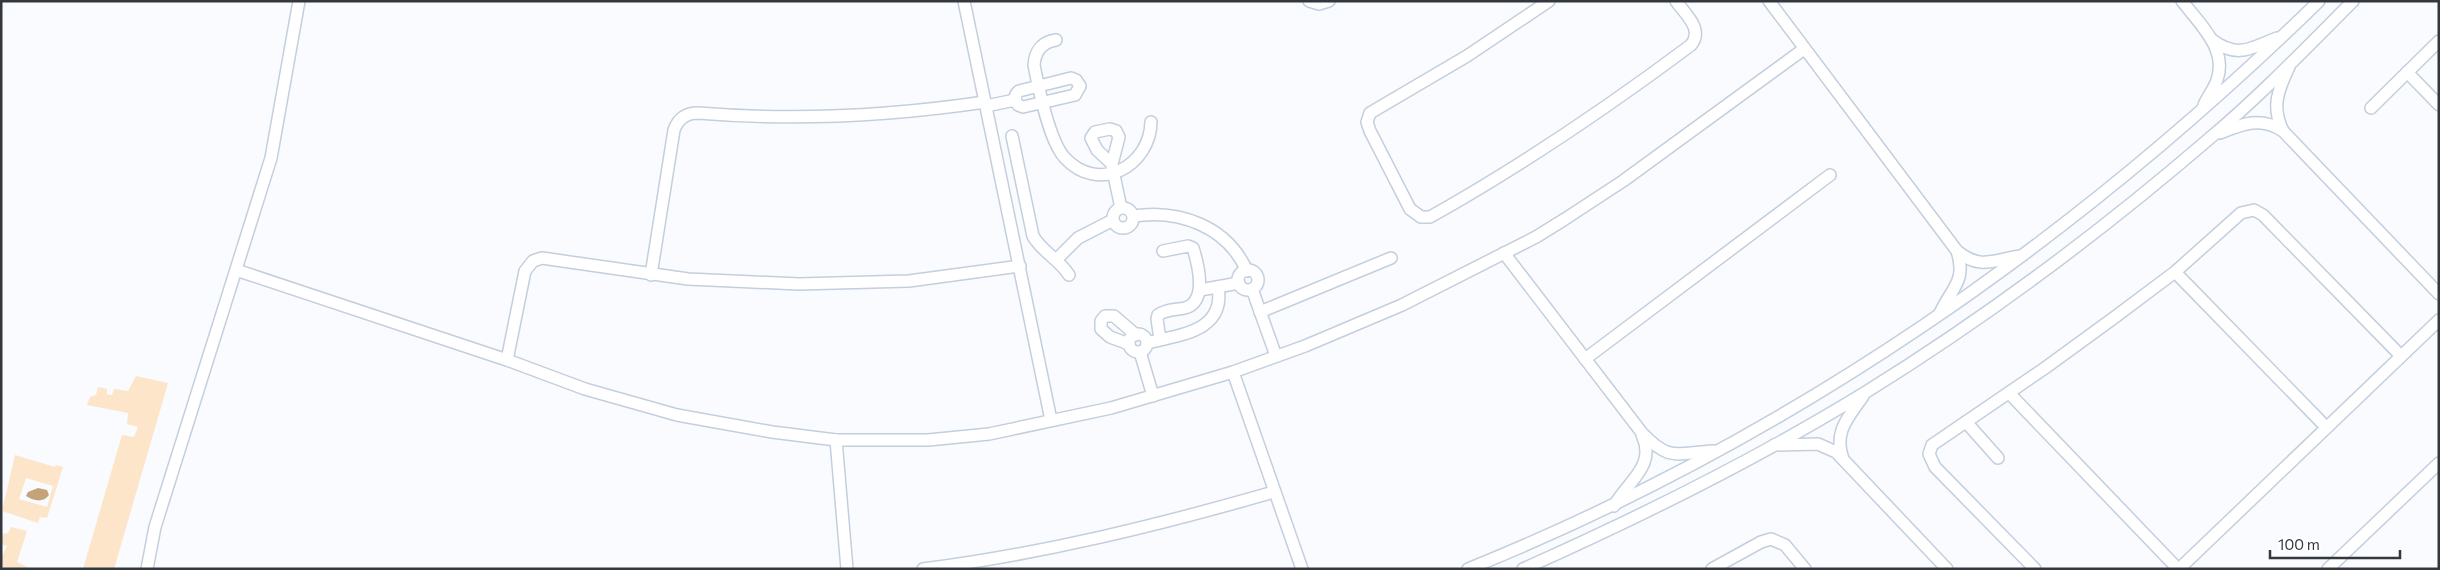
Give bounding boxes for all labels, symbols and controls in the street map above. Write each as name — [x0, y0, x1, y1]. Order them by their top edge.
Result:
scale bar — [2270, 528, 2400, 560]
text: 100 m — [2278, 535, 2320, 553]

